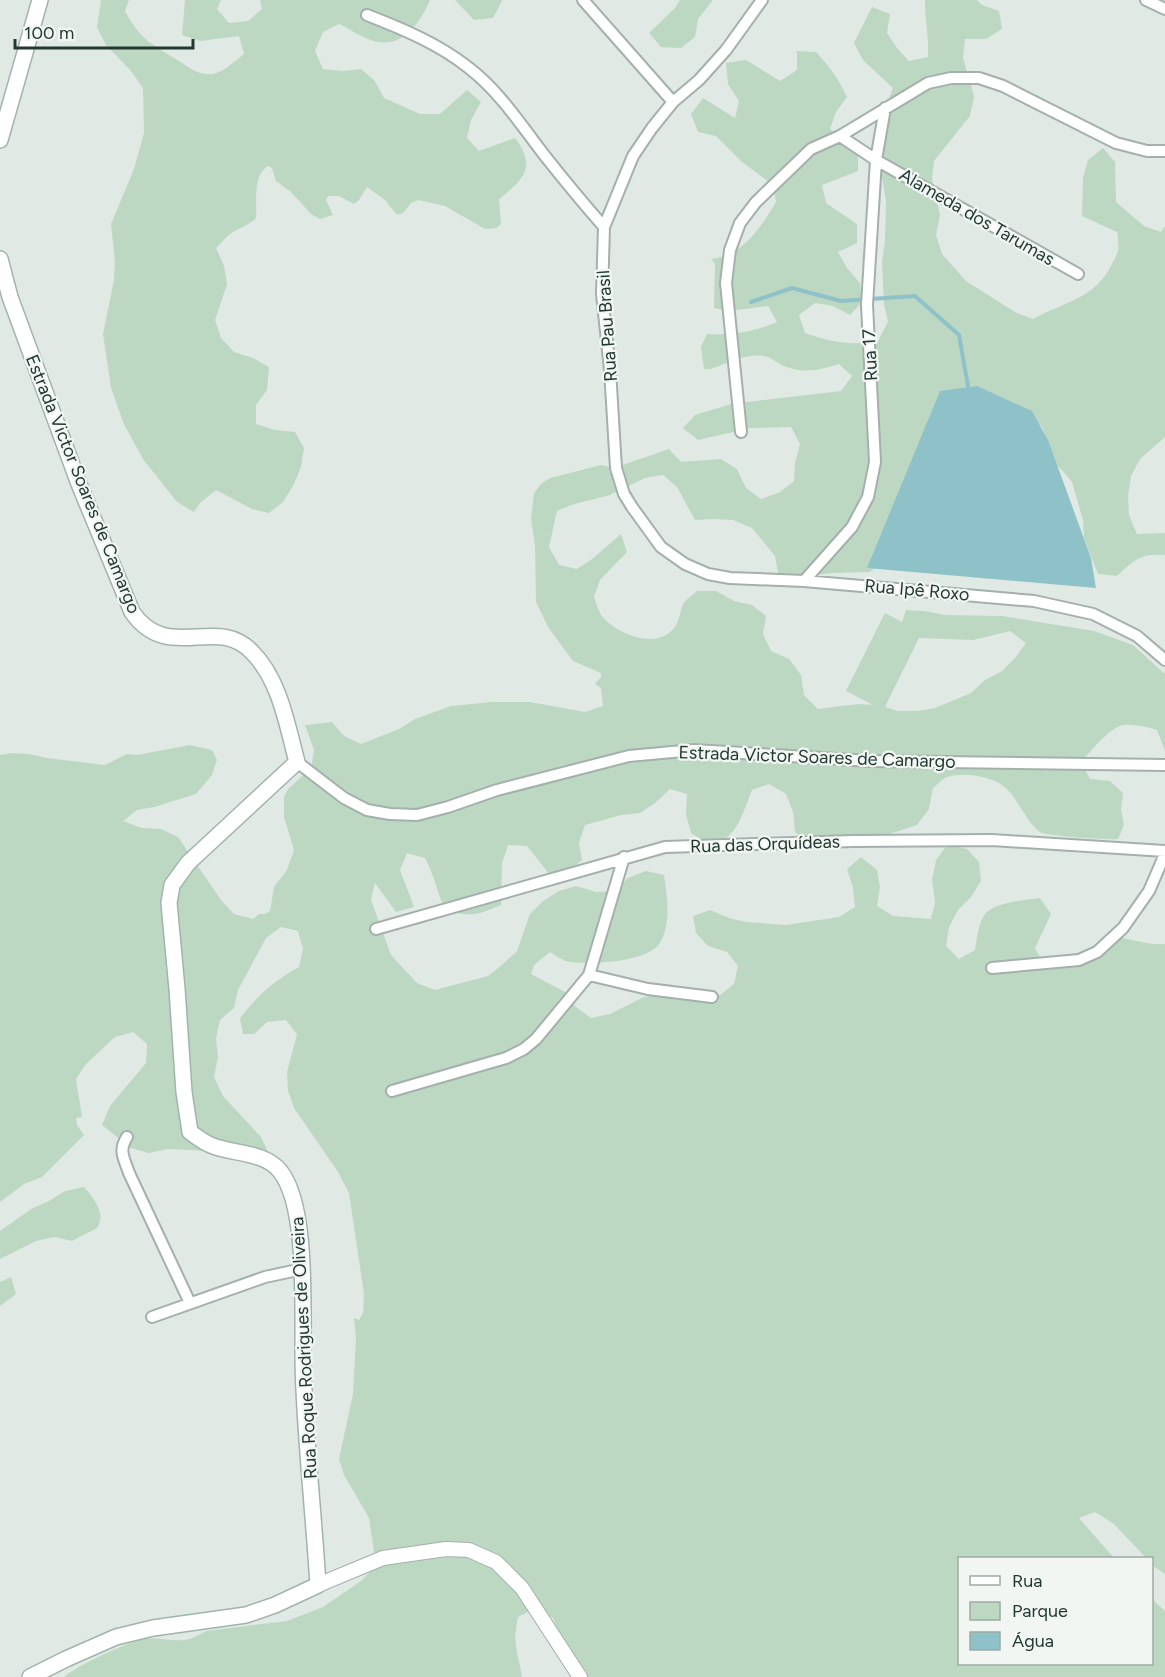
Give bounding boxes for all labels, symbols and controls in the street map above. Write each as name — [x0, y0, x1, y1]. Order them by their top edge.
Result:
scale bar — [15, 12, 194, 50]
text: 100 m — [24, 22, 74, 44]
street label: Alameda dos Tarumas — [896, 164, 1058, 270]
street label: Rua Pau Brasil — [592, 270, 622, 382]
street label: Rua 17 — [858, 328, 882, 382]
street label: Estrada Victor Soares de Camargo — [21, 351, 145, 617]
street label: Rua Ipê Roxo — [864, 574, 970, 606]
street label: Estrada Victor Soares de Camargo — [678, 741, 956, 773]
street label: Rua das Orquídeas — [690, 830, 840, 858]
street label: Rua Roque Rodrigues de Oliveira — [286, 1216, 322, 1480]
legend — [958, 1557, 1153, 1665]
text: Rua — [1012, 1570, 1043, 1592]
text: Parque — [1012, 1600, 1068, 1622]
text: Água — [1012, 1630, 1054, 1652]

